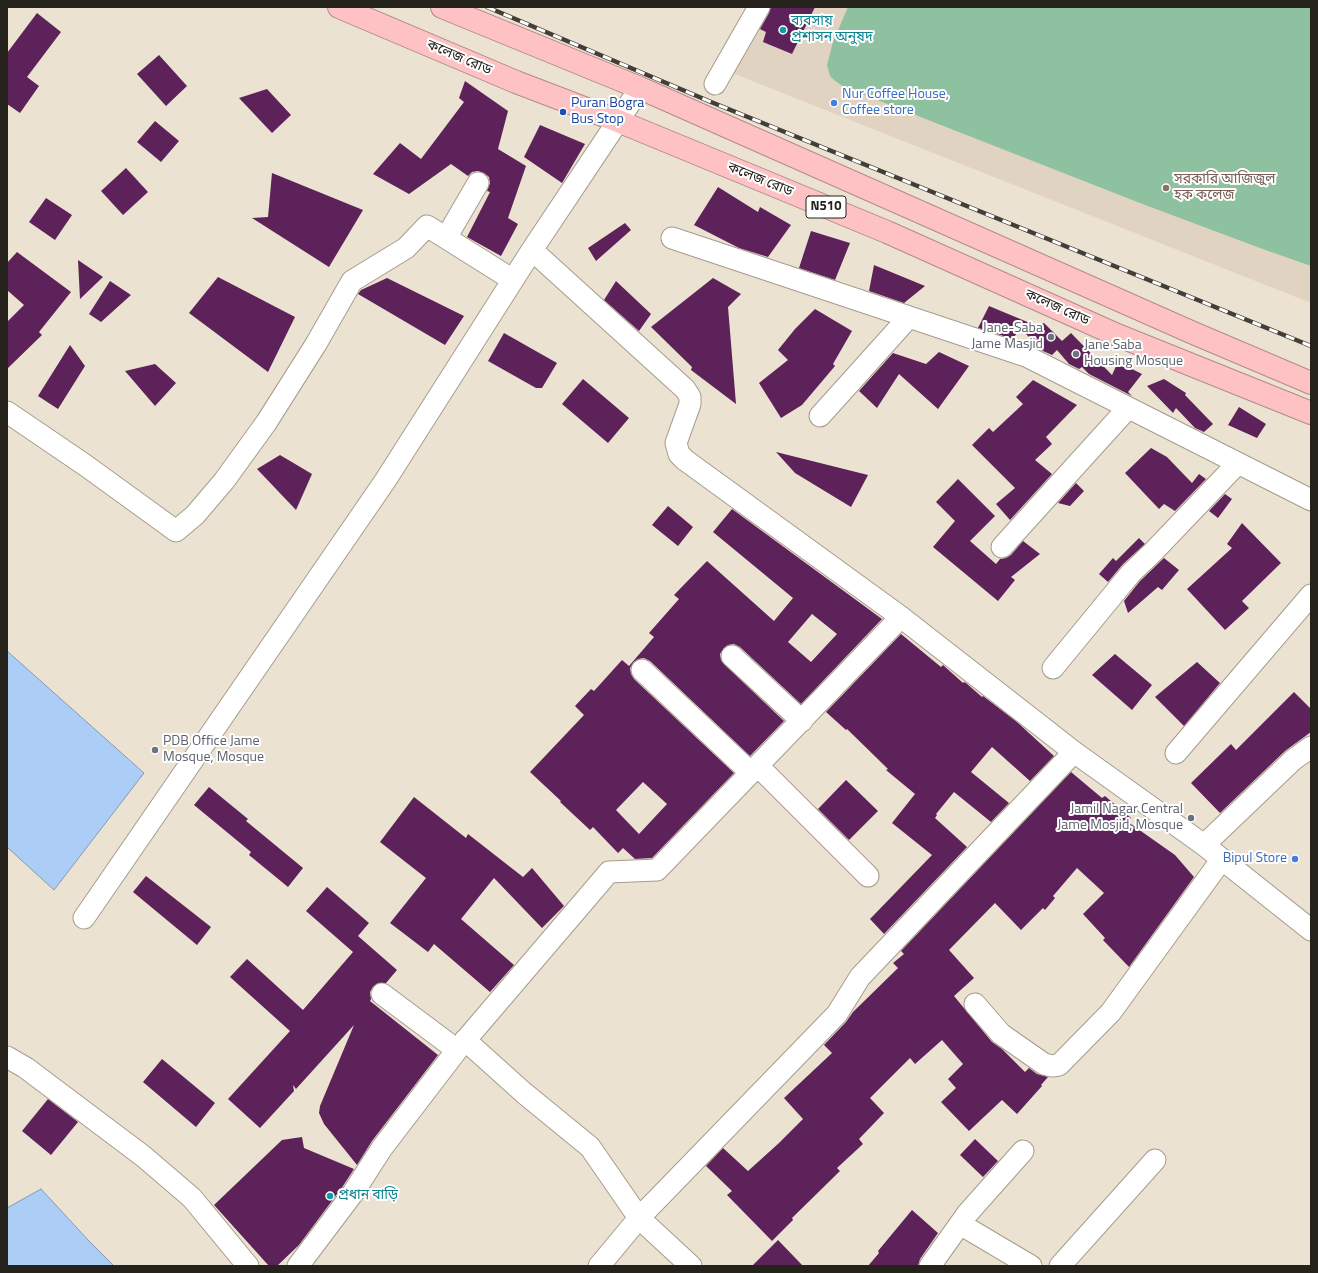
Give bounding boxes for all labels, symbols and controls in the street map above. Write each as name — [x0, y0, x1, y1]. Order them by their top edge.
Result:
place label: ব্যবসায় প্রশাসন অনুষদ — [791, 14, 873, 46]
marker: ব্যবসায় প্রশাসন অনুষদ — [778, 25, 788, 35]
street label: কলেজ রোড — [424, 37, 494, 79]
place label: Nur Coffee House, Coffee store — [842, 87, 949, 120]
place label: Puran Bogra Bus Stop — [571, 96, 644, 128]
marker: Nur Coffee House, Coffee store — [829, 98, 839, 108]
marker: Puran Bogra Bus Stop — [558, 107, 568, 117]
street label: কলেজ রোড — [725, 159, 795, 201]
place label: সরকারি আজিজুল হক কলেজ — [1174, 172, 1276, 204]
marker: সরকারি আজিজুল হক কলেজ — [1161, 183, 1171, 193]
road number: N510 — [806, 196, 846, 218]
street label: কলেজ রোড — [1022, 286, 1092, 330]
place label: Jane-Saba Jame Masjid — [971, 321, 1043, 354]
marker: Jane-Saba Jame Masjid — [1046, 332, 1056, 342]
place label: Jane Saba Housing Mosque — [1084, 338, 1183, 370]
marker: Jane Saba Housing Mosque — [1071, 349, 1081, 359]
place label: PDB Office Jame Mosque, Mosque — [163, 734, 264, 766]
marker: PDB Office Jame Mosque, Mosque — [150, 745, 160, 755]
place label: Jamil Nagar Central Jame Mosjid, Mosque — [1057, 802, 1183, 834]
marker: Jamil Nagar Central Jame Mosjid, Mosque — [1186, 813, 1196, 823]
place label: Bipul Store — [1223, 851, 1287, 867]
marker: Bipul Store — [1290, 854, 1300, 864]
place label: প্রধান বাড়ি — [338, 1188, 398, 1204]
marker: প্রধান বাড়ি — [325, 1191, 335, 1201]

